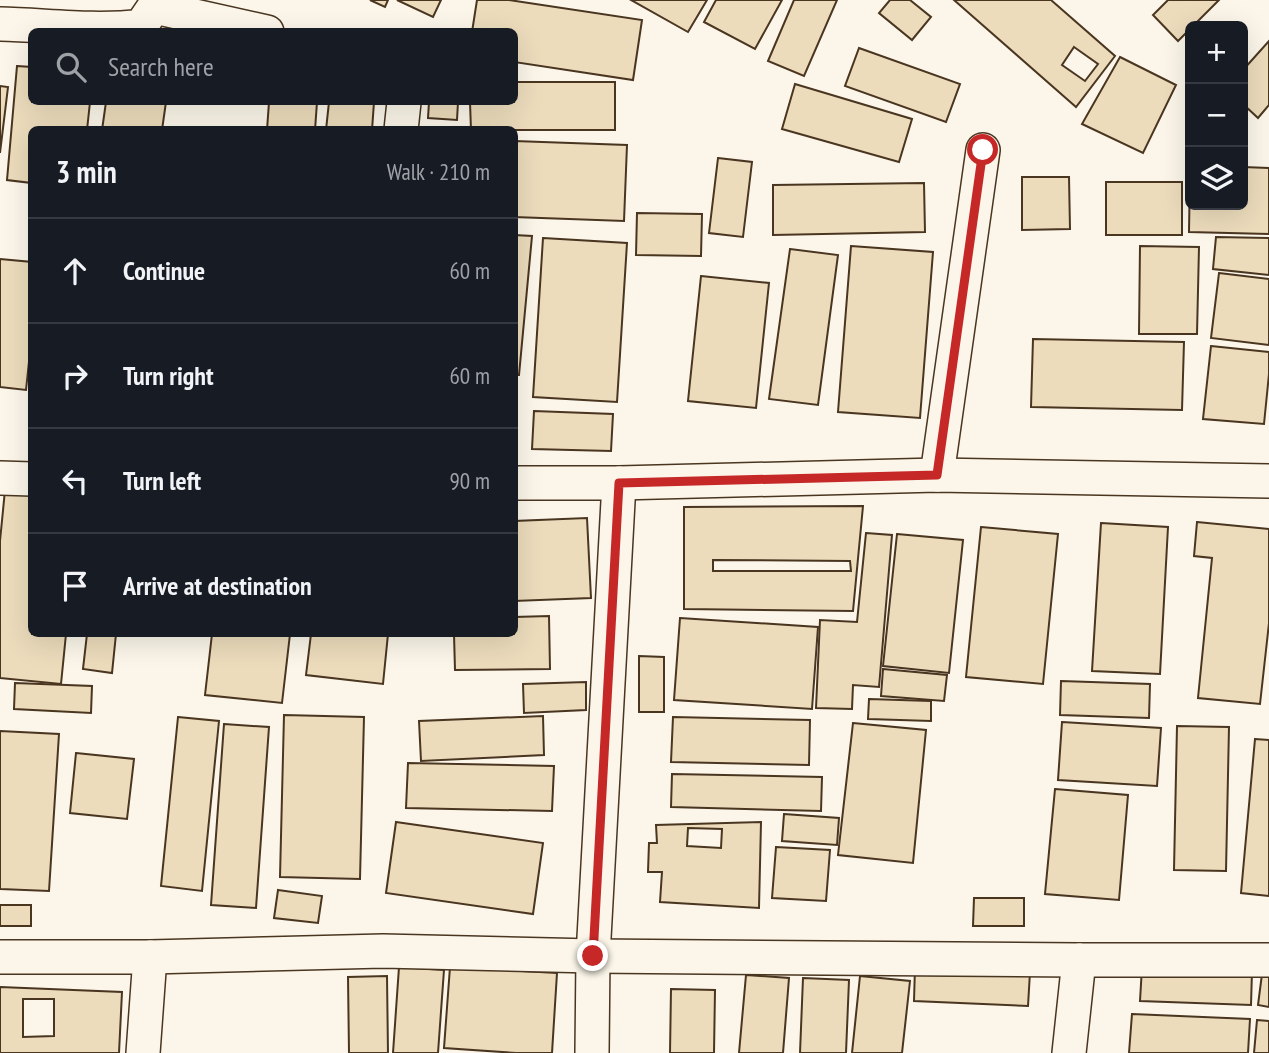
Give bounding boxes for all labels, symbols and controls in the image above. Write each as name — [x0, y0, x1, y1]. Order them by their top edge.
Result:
map controls — [1185, 21, 1248, 210]
button: + — [1185, 21, 1248, 84]
search box — [28, 28, 518, 105]
icon: search — [52, 48, 90, 86]
text: Search here — [108, 50, 214, 83]
button: − — [1185, 84, 1248, 147]
route start — [967, 134, 998, 165]
button: layers — [1185, 147, 1248, 210]
text: 3 min — [56, 152, 117, 191]
text: Walk · 210 m — [387, 157, 490, 186]
icon: ahead — [56, 252, 94, 290]
text: Continue — [123, 254, 205, 287]
text: 60 m — [449, 256, 490, 285]
icon: right — [56, 357, 94, 395]
text: Turn right — [123, 359, 214, 392]
text: 60 m — [449, 361, 490, 390]
icon: left — [56, 462, 94, 500]
text: Turn left — [123, 464, 201, 497]
text: 90 m — [449, 466, 490, 495]
icon: arrive — [56, 567, 94, 605]
text: Arrive at destination — [123, 569, 312, 602]
route end — [577, 940, 608, 971]

